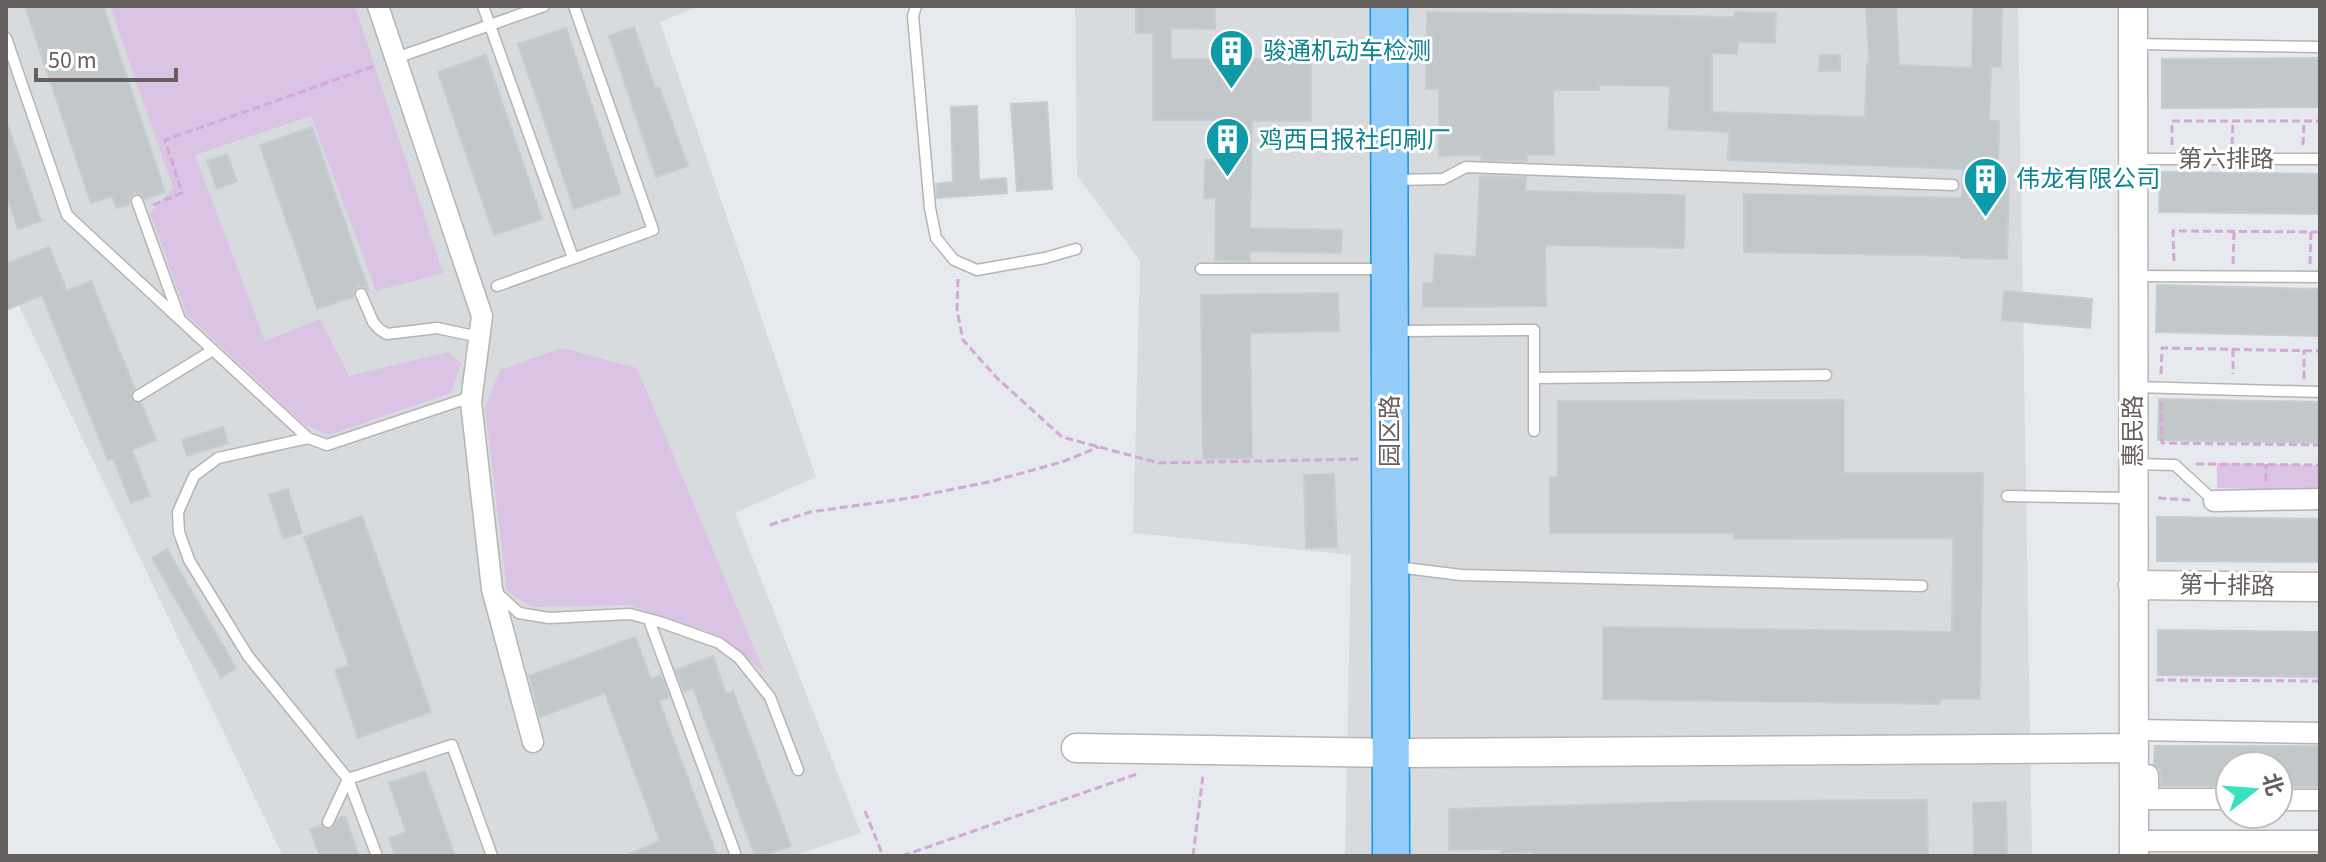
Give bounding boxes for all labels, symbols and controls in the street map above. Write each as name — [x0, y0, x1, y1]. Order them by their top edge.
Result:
building icon: 骏通机动车检测 — [1208, 27, 1256, 90]
scale bar — [36, 32, 176, 82]
place label: 骏通机动车检测 — [1263, 34, 1431, 69]
text: 50 m — [48, 43, 97, 78]
building icon: 鸡西日报社印刷厂 — [1204, 116, 1252, 179]
place label: 鸡西日报社印刷厂 — [1259, 123, 1451, 158]
street label: 第六排路 — [2178, 142, 2274, 177]
building icon: 伟龙有限公司 — [1961, 155, 2009, 218]
place label: 伟龙有限公司 — [2016, 162, 2160, 197]
street label: 园区路 — [1373, 395, 1408, 467]
street label: 惠民路 — [2116, 395, 2151, 467]
street label: 第十排路 — [2179, 568, 2275, 604]
north arrow — [2214, 750, 2294, 830]
text: 北 — [2254, 769, 2291, 800]

